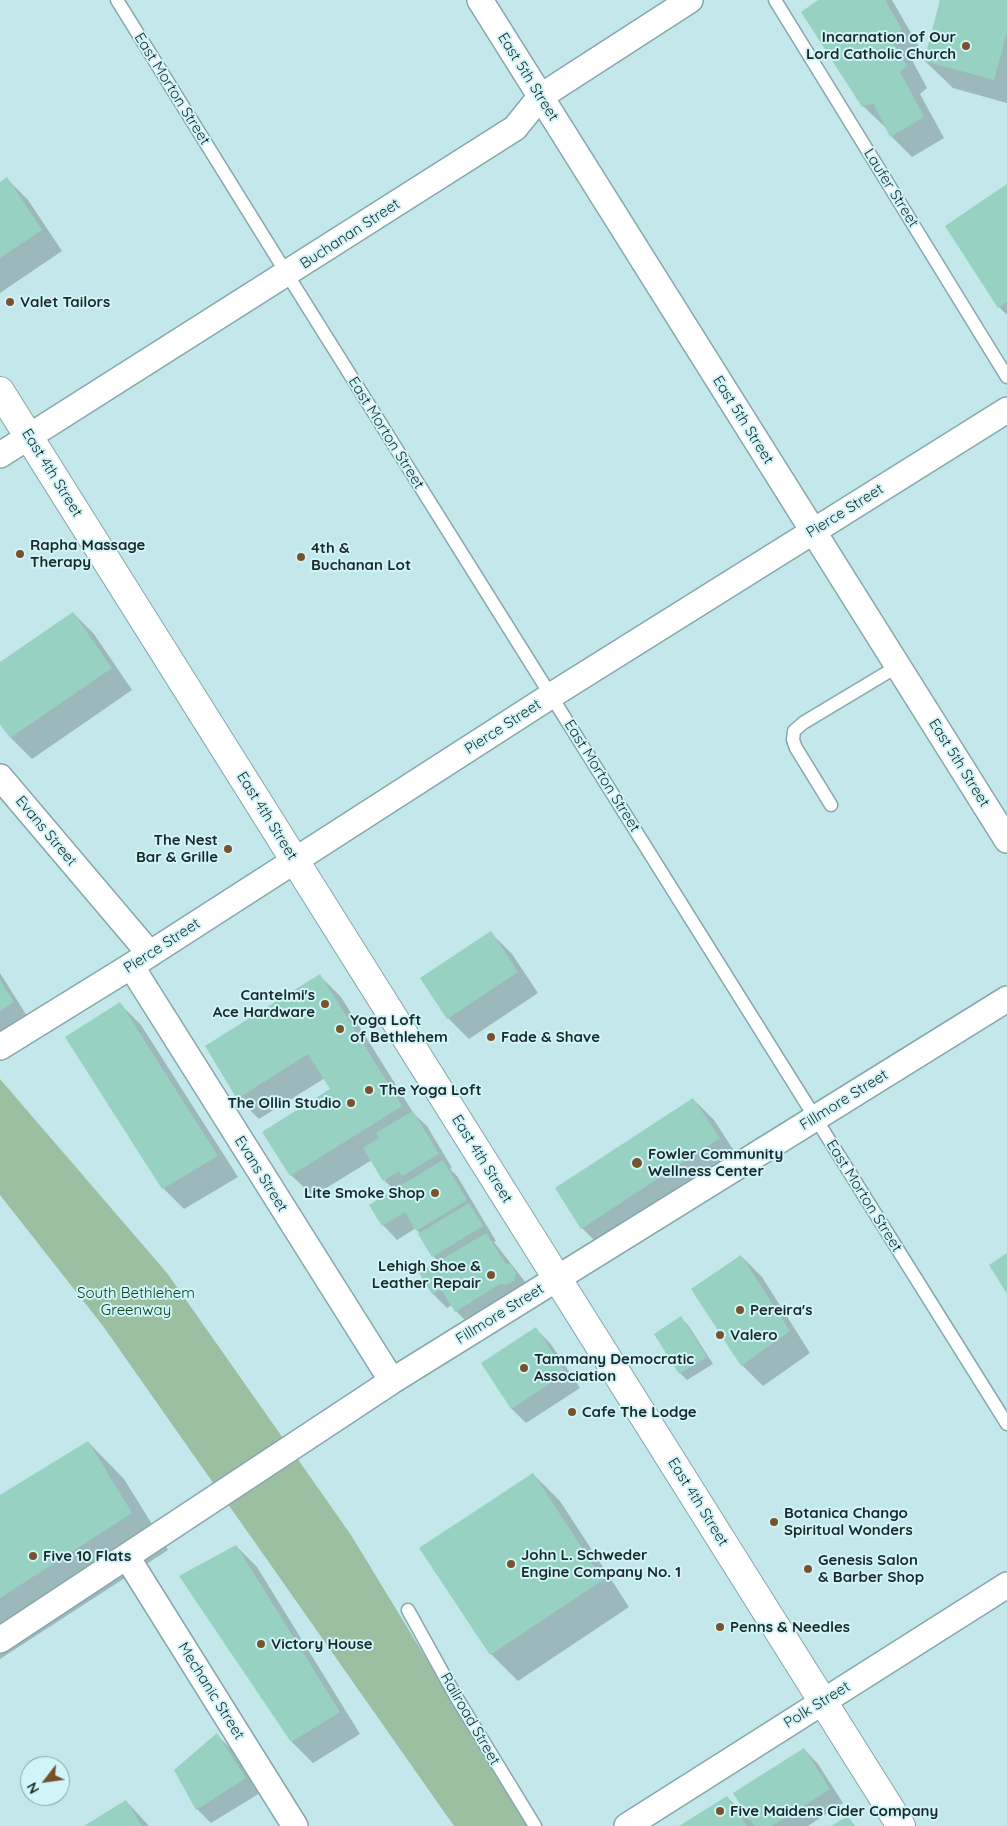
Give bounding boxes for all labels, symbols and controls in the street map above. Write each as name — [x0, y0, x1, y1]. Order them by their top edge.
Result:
place label: Incarnation of Our Lord Catholic Church — [806, 28, 956, 63]
street label: East Morton Street — [130, 30, 214, 148]
street label: East 5th Street — [494, 30, 562, 124]
marker: Incarnation of Our Lord Catholic Church — [960, 40, 972, 52]
street label: Laufer Street — [860, 145, 922, 231]
street label: Buchanan Street — [297, 195, 403, 273]
place label: Valet Tailors — [20, 293, 110, 311]
marker: Valet Tailors — [4, 296, 16, 308]
street label: East 5th Street — [709, 373, 777, 467]
street label: East Morton Street — [344, 374, 428, 492]
street label: East 4th Street — [18, 426, 86, 520]
street label: Pierce Street — [803, 480, 887, 542]
place label: Rapha Massage Therapy — [30, 536, 145, 571]
place label: 4th & Buchanan Lot — [311, 539, 411, 574]
marker: Rapha Massage Therapy — [14, 548, 26, 560]
marker: 4th & Buchanan Lot — [295, 551, 307, 563]
street label: Pierce Street — [461, 696, 545, 758]
street label: East 5th Street — [925, 716, 993, 810]
street label: East Morton Street — [560, 717, 644, 835]
street label: East 4th Street — [233, 769, 301, 863]
street label: Evans Street — [11, 792, 81, 870]
place label: The Nest Bar & Grille — [136, 831, 218, 866]
marker: The Nest Bar & Grille — [222, 843, 234, 855]
street label: Pierce Street — [120, 915, 204, 977]
place label: Cantelmi's Ace Hardware — [213, 986, 315, 1021]
marker: Cantelmi's Ace Hardware — [319, 998, 331, 1010]
place label: Yoga Loft of Bethlehem — [350, 1011, 448, 1046]
marker: Yoga Loft of Bethlehem — [334, 1023, 346, 1035]
place label: Fade & Shave — [501, 1028, 600, 1046]
marker: Fade & Shave — [485, 1031, 497, 1043]
street label: Fillmore Street — [797, 1066, 891, 1134]
place label: The Yoga Loft — [379, 1081, 482, 1099]
marker: The Yoga Loft — [363, 1084, 375, 1096]
place label: The Ollin Studio — [227, 1094, 341, 1112]
marker: The Ollin Studio — [345, 1097, 357, 1109]
street label: East 4th Street — [448, 1112, 516, 1206]
street label: Evans Street — [231, 1133, 291, 1215]
street label: East Morton Street — [822, 1137, 906, 1255]
place label: Fowler Community Wellness Center — [648, 1145, 783, 1180]
marker: Fowler Community Wellness Center — [630, 1156, 644, 1170]
place label: Lite Smoke Shop — [304, 1184, 425, 1202]
marker: Lite Smoke Shop — [429, 1187, 441, 1199]
place label: Lehigh Shoe & Leather Repair — [372, 1257, 481, 1292]
marker: Lehigh Shoe & Leather Repair — [485, 1269, 497, 1281]
street label: Fillmore Street — [453, 1280, 547, 1348]
park label: South Bethlehem Greenway — [77, 1284, 195, 1319]
place label: Pereira's — [750, 1301, 812, 1319]
marker: Pereira's — [734, 1304, 746, 1316]
place label: Valero — [730, 1326, 778, 1344]
marker: Valero — [714, 1329, 726, 1341]
place label: Tammany Democratic Association — [534, 1350, 694, 1385]
marker: Tammany Democratic Association — [518, 1362, 530, 1374]
place label: Cafe The Lodge — [582, 1403, 697, 1421]
marker: Cafe The Lodge — [566, 1406, 578, 1418]
street label: East 4th Street — [664, 1455, 732, 1549]
place label: Botanica Chango Spiritual Wonders — [784, 1504, 913, 1539]
marker: Botanica Chango Spiritual Wonders — [768, 1516, 780, 1528]
place label: John L. Schweder Engine Company No. 1 — [521, 1546, 681, 1581]
place label: Five 10 Flats — [43, 1547, 131, 1565]
marker: Five 10 Flats — [27, 1550, 39, 1562]
place label: Genesis Salon & Barber Shop — [818, 1551, 924, 1586]
marker: John L. Schweder Engine Company No. 1 — [505, 1558, 517, 1570]
marker: Genesis Salon & Barber Shop — [802, 1563, 814, 1575]
place label: Penns & Needles — [730, 1618, 850, 1636]
marker: Penns & Needles — [714, 1621, 726, 1633]
place label: Victory House — [271, 1635, 372, 1653]
marker: Victory House — [255, 1638, 267, 1650]
street label: Mechanic Street — [174, 1639, 248, 1743]
street label: Railroad Street — [436, 1670, 504, 1768]
street label: Polk Street — [781, 1678, 853, 1732]
north arrow — [20, 1756, 70, 1806]
text: N — [23, 1779, 43, 1797]
place label: Five Maidens Cider Company — [730, 1802, 938, 1820]
marker: Five Maidens Cider Company — [714, 1805, 726, 1817]

